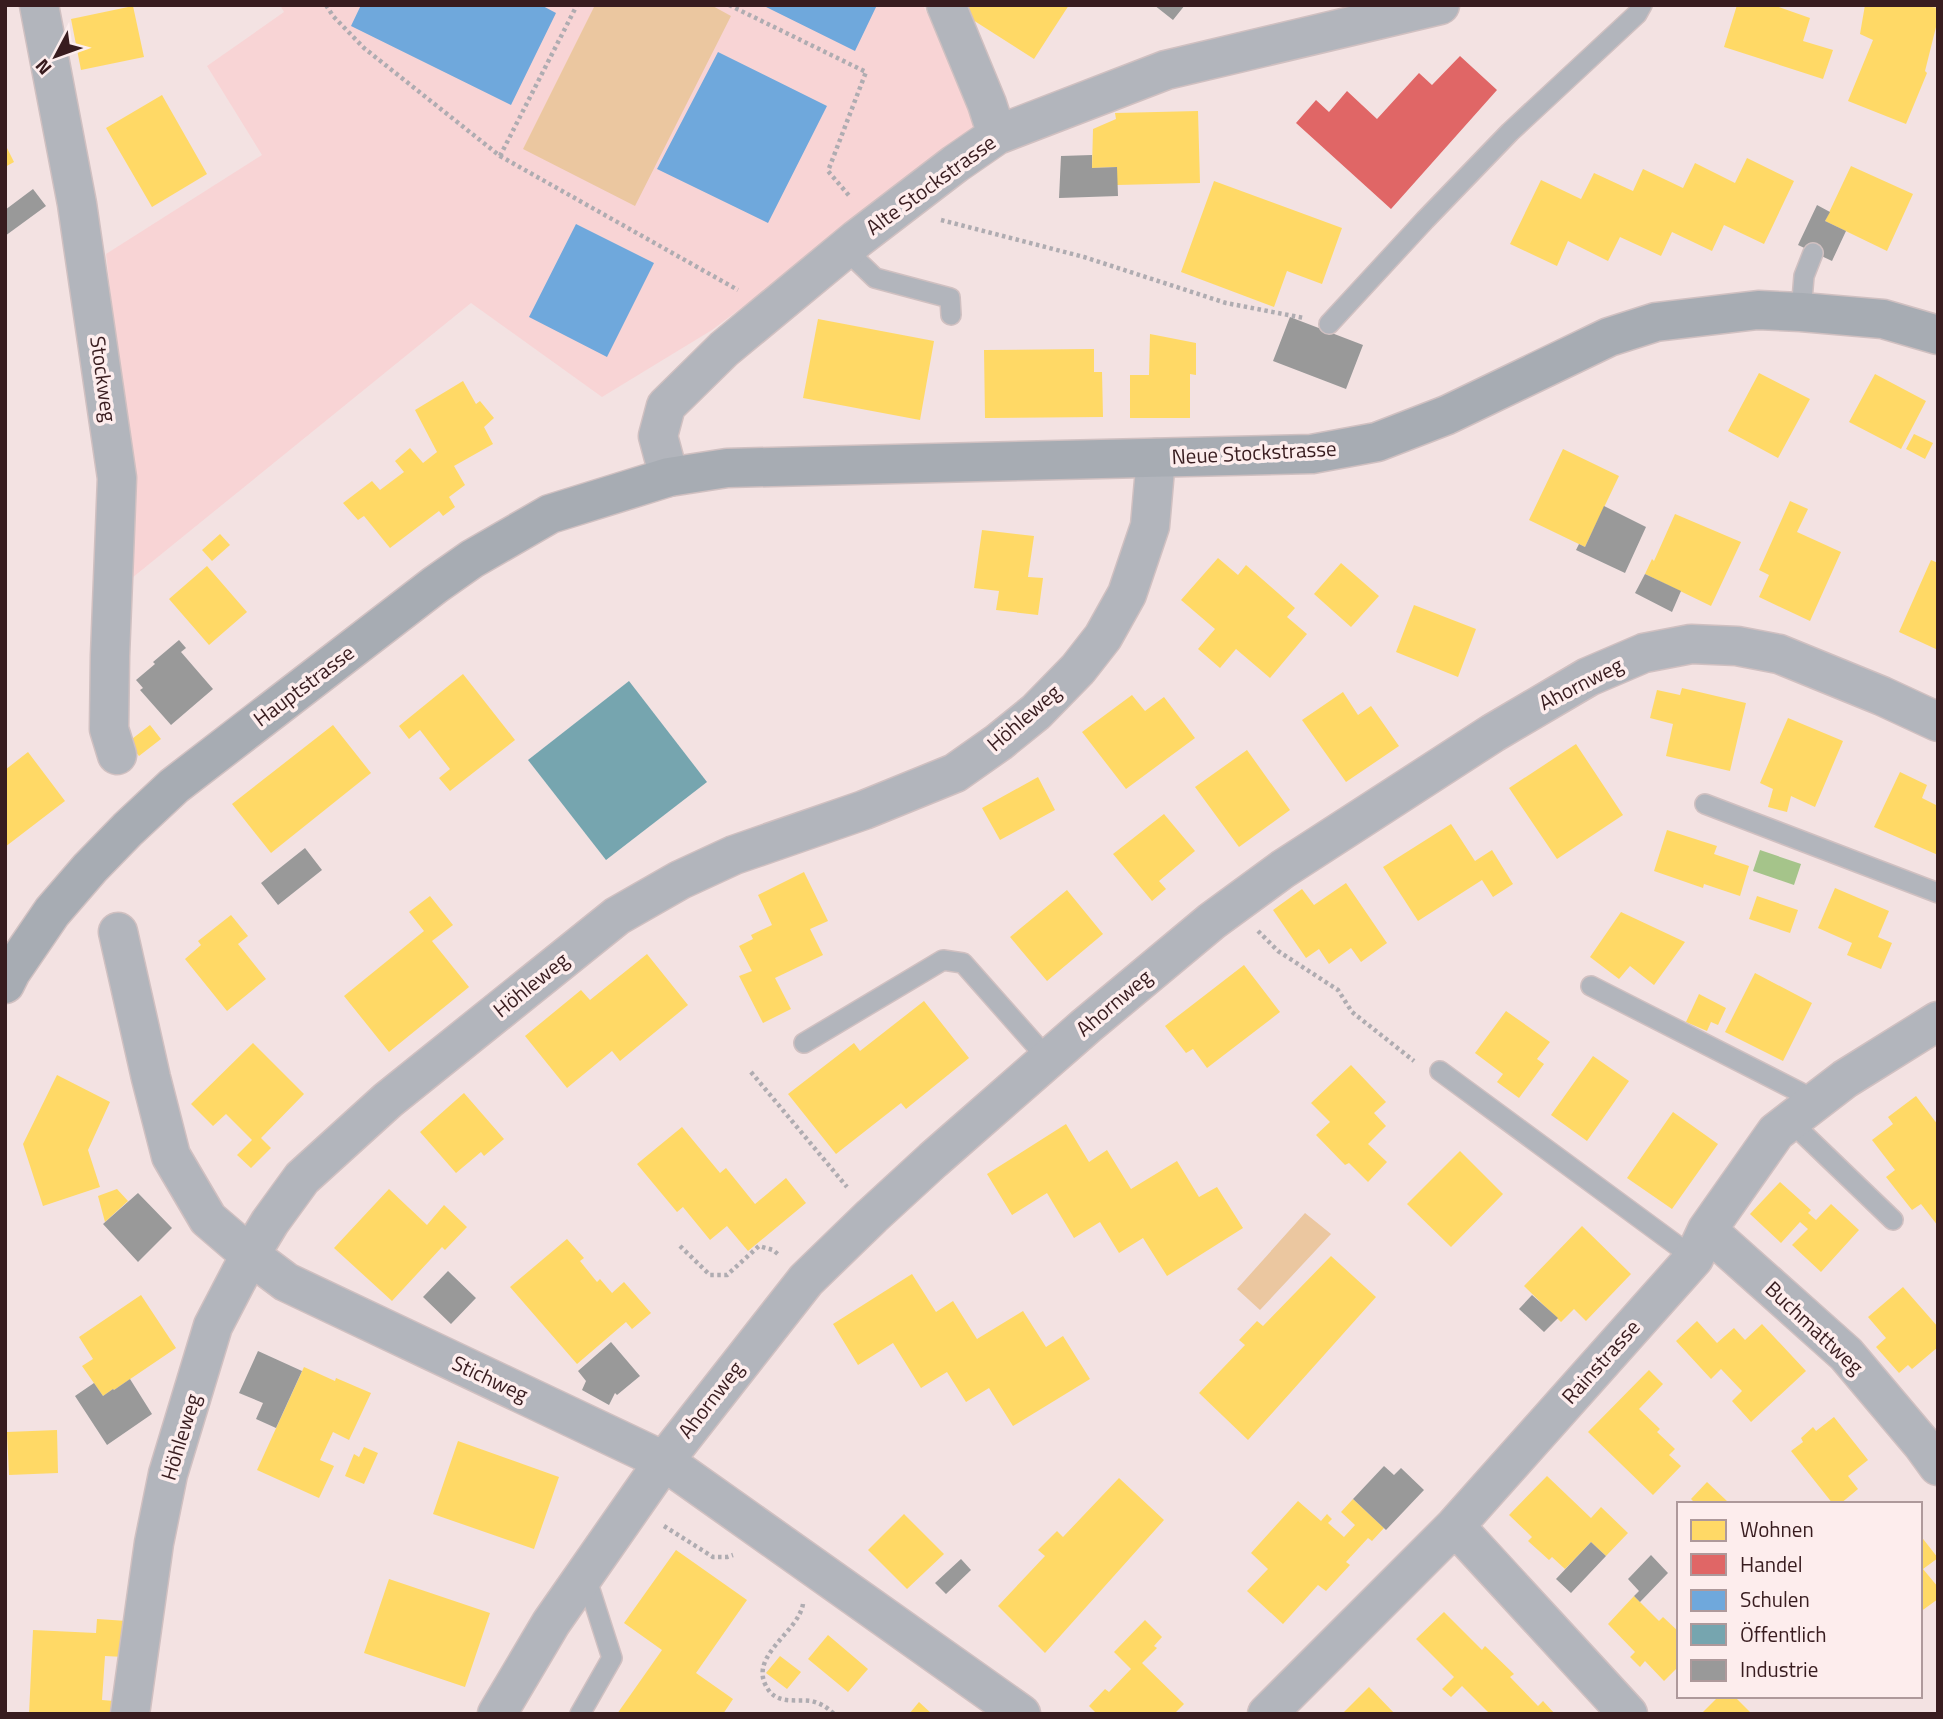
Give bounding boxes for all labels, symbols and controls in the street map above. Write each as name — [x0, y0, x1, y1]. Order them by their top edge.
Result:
north arrow — [21, 21, 91, 91]
text: N — [28, 53, 58, 82]
street label: Alte Stockstrasse — [859, 126, 1002, 242]
street label: Stockweg — [82, 334, 126, 424]
street label: Neue Stockstrasse — [1171, 432, 1337, 472]
street label: Hauptstrasse — [246, 637, 361, 734]
street label: Ahornweg — [1533, 648, 1628, 718]
street label: Höhleweg — [979, 676, 1068, 759]
street label: Höhleweg — [486, 944, 575, 1025]
street label: Ahornweg — [1068, 961, 1159, 1044]
street label: Buchmattweg — [1758, 1273, 1871, 1382]
street label: Rainstrasse — [1553, 1312, 1647, 1411]
street label: Stichweg — [447, 1347, 534, 1410]
street label: Ahornweg — [670, 1354, 751, 1445]
street label: Höhleweg — [152, 1389, 208, 1484]
legend — [1677, 1502, 1922, 1698]
text: Wohnen — [1740, 1513, 1814, 1545]
text: Handel — [1740, 1548, 1803, 1580]
text: Schulen — [1740, 1583, 1810, 1615]
text: Öffentlich — [1740, 1618, 1827, 1650]
text: Industrie — [1740, 1653, 1818, 1685]

